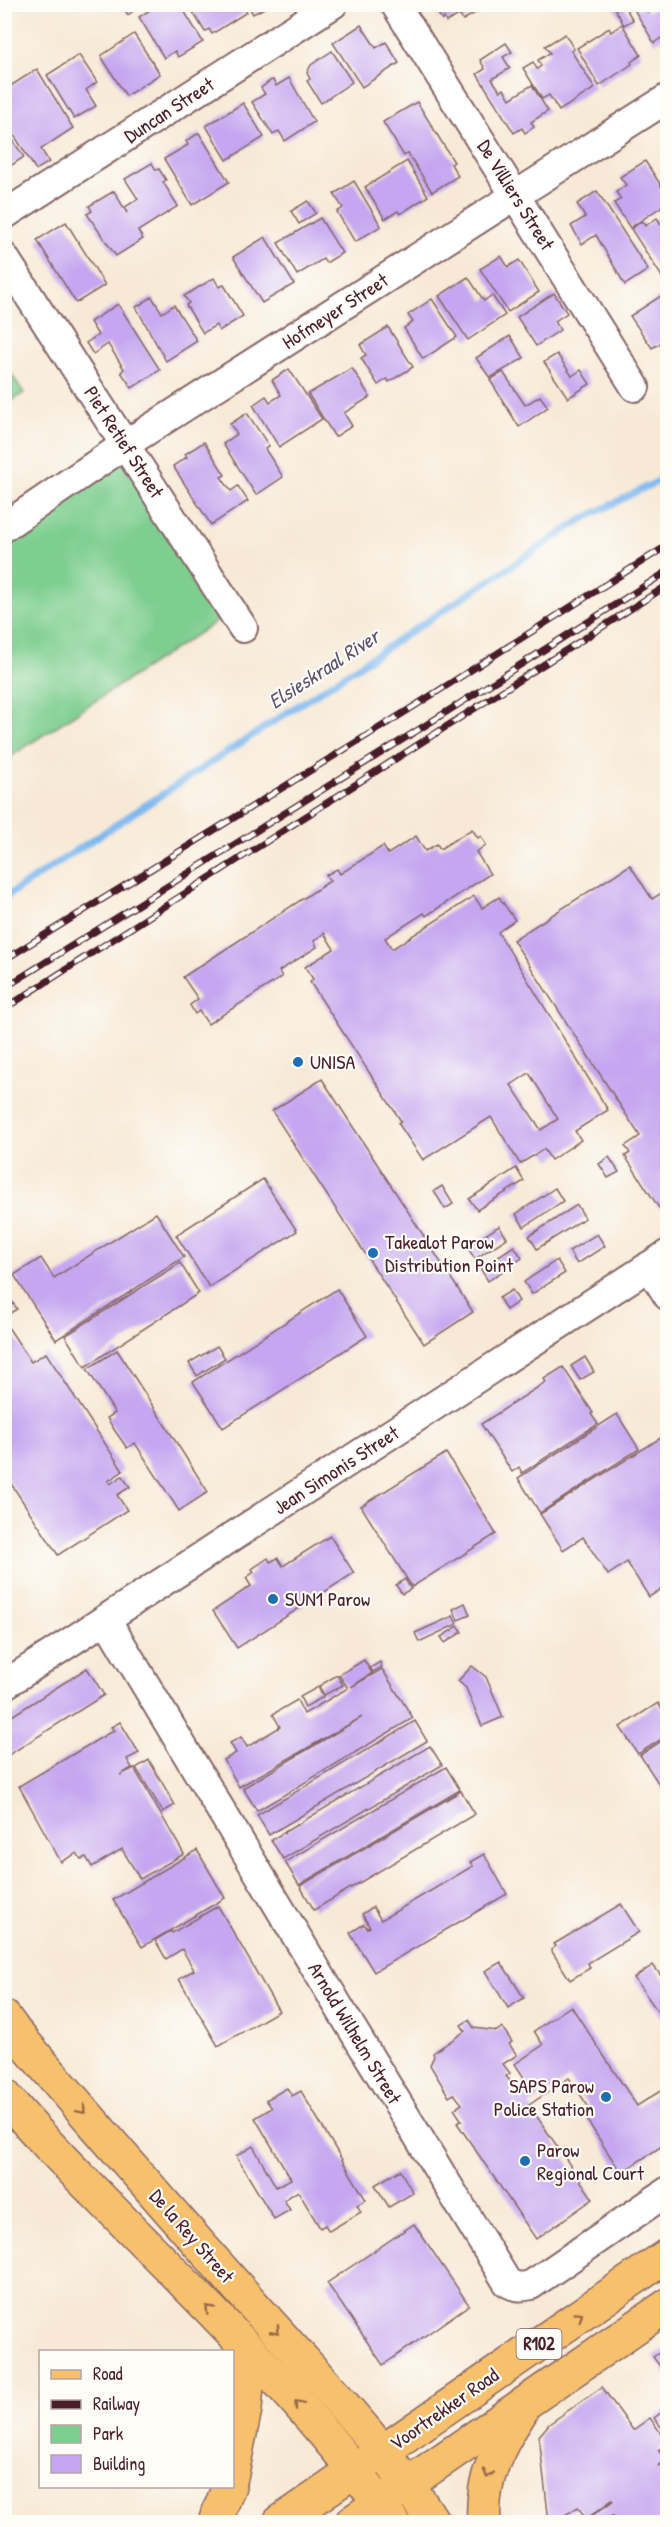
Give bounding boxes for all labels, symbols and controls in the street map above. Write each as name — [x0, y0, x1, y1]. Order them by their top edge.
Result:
street label: Duncan Street — [118, 70, 220, 149]
street label: De Villiers Street — [472, 134, 562, 256]
street label: Hofmeyer Street — [276, 266, 394, 355]
street label: Piet Retief Street — [78, 381, 171, 504]
water label: Elsieskraal River — [263, 620, 387, 715]
place label: UNISA — [310, 1048, 356, 1075]
marker: UNISA — [291, 1055, 305, 1069]
place label: Takealot Parow Distribution Point — [385, 1228, 514, 1278]
marker: Takealot Parow Distribution Point — [366, 1246, 380, 1260]
street label: Jean Simonis Street — [268, 1418, 405, 1520]
place label: SUN1 Parow — [285, 1585, 370, 1612]
marker: SUN1 Parow — [266, 1592, 280, 1606]
street label: Arnold Wilhelm Street — [302, 1957, 409, 2110]
place label: SAPS Parow Police Station — [494, 2072, 594, 2122]
marker: SAPS Parow Police Station — [599, 2090, 613, 2104]
one-way arrow — [75, 2103, 86, 2114]
place label: Parow Regional Court — [537, 2136, 645, 2186]
marker: Parow Regional Court — [518, 2154, 532, 2168]
street label: De la Rey Street — [144, 2183, 242, 2289]
one-way arrow — [206, 2305, 217, 2316]
one-way arrow — [573, 2312, 584, 2323]
one-way arrow — [269, 2324, 280, 2334]
road number: R102 — [516, 2329, 562, 2359]
legend — [39, 2350, 234, 2488]
text: Road — [93, 2361, 123, 2386]
street label: Voortrekker Road — [384, 2361, 504, 2456]
text: Railway — [93, 2391, 140, 2416]
one-way arrow — [294, 2400, 305, 2411]
text: Park — [93, 2421, 124, 2446]
text: Building — [93, 2451, 145, 2476]
one-way arrow — [483, 2468, 495, 2479]

